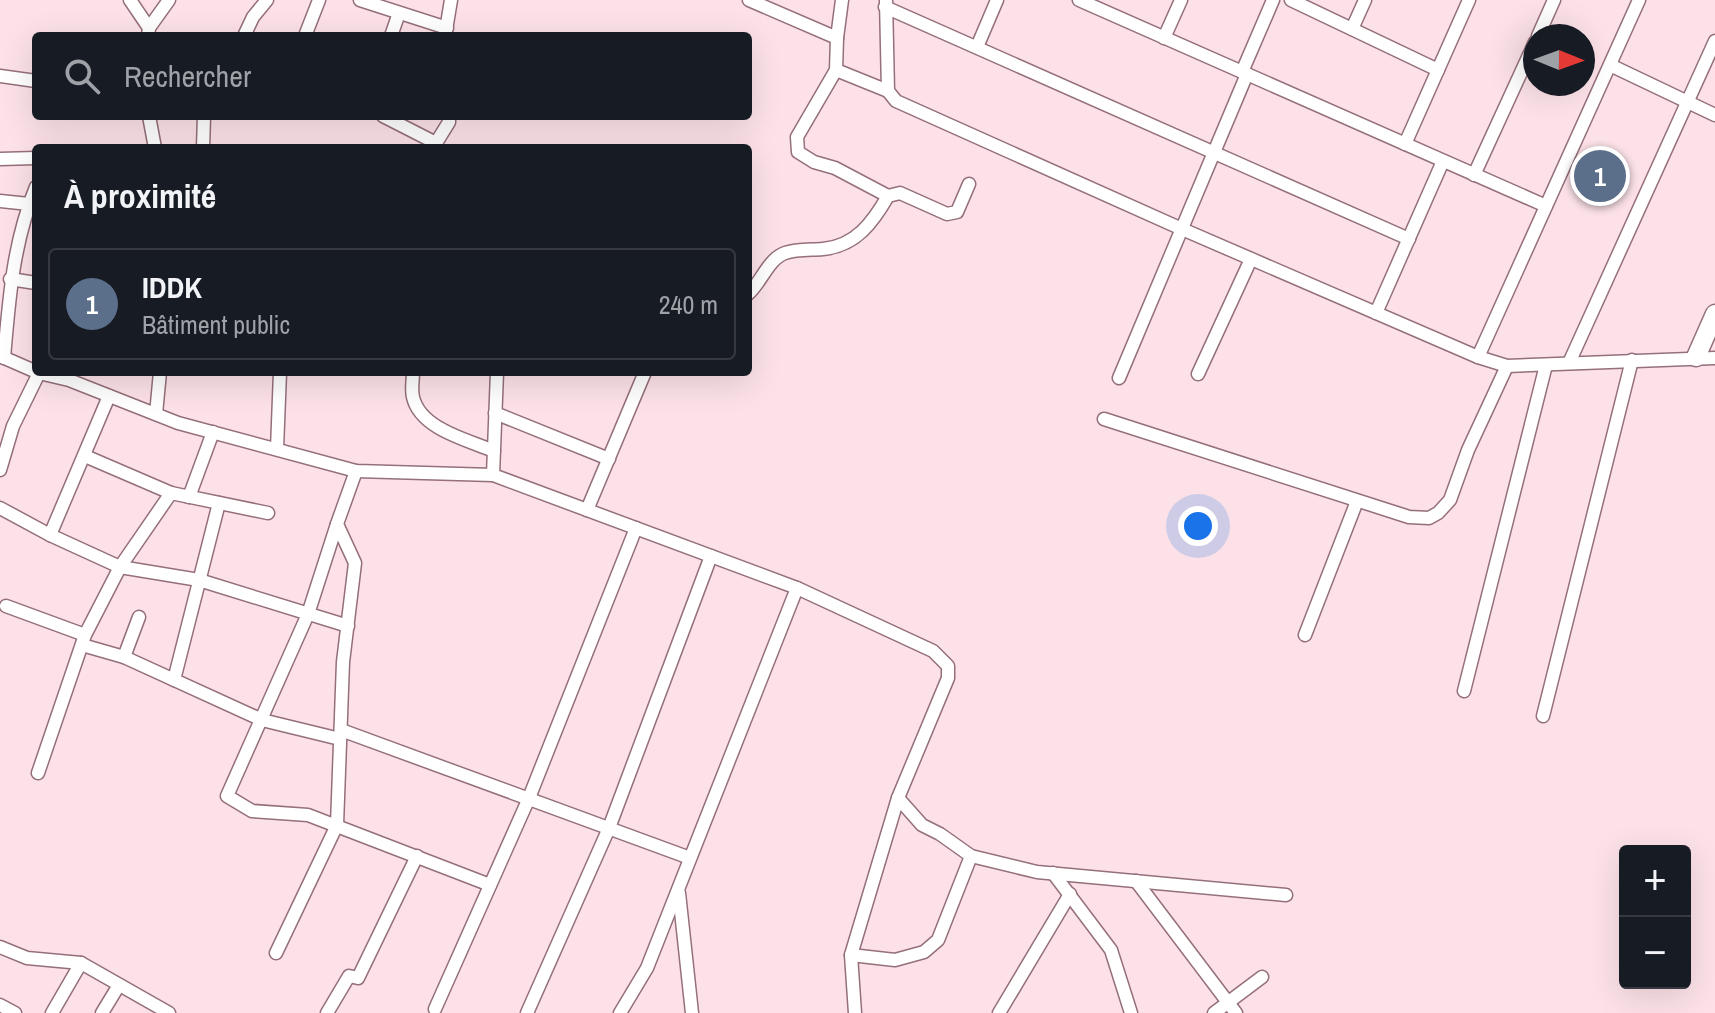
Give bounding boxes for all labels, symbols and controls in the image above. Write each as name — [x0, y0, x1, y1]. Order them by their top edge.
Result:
north arrow — [1523, 24, 1595, 96]
search box — [32, 32, 752, 120]
icon: search — [60, 54, 104, 98]
text: Rechercher — [124, 56, 251, 96]
pin: 1 — [1574, 146, 1626, 206]
text: À proximité — [64, 173, 216, 219]
text: IDDK — [142, 267, 202, 307]
text: 1 — [86, 287, 98, 322]
text: 240 m — [659, 287, 718, 322]
text: Bâtiment public — [142, 307, 290, 342]
your location — [1178, 506, 1218, 546]
map controls — [1619, 845, 1691, 989]
button: + — [1619, 845, 1691, 917]
button: − — [1619, 917, 1691, 989]

